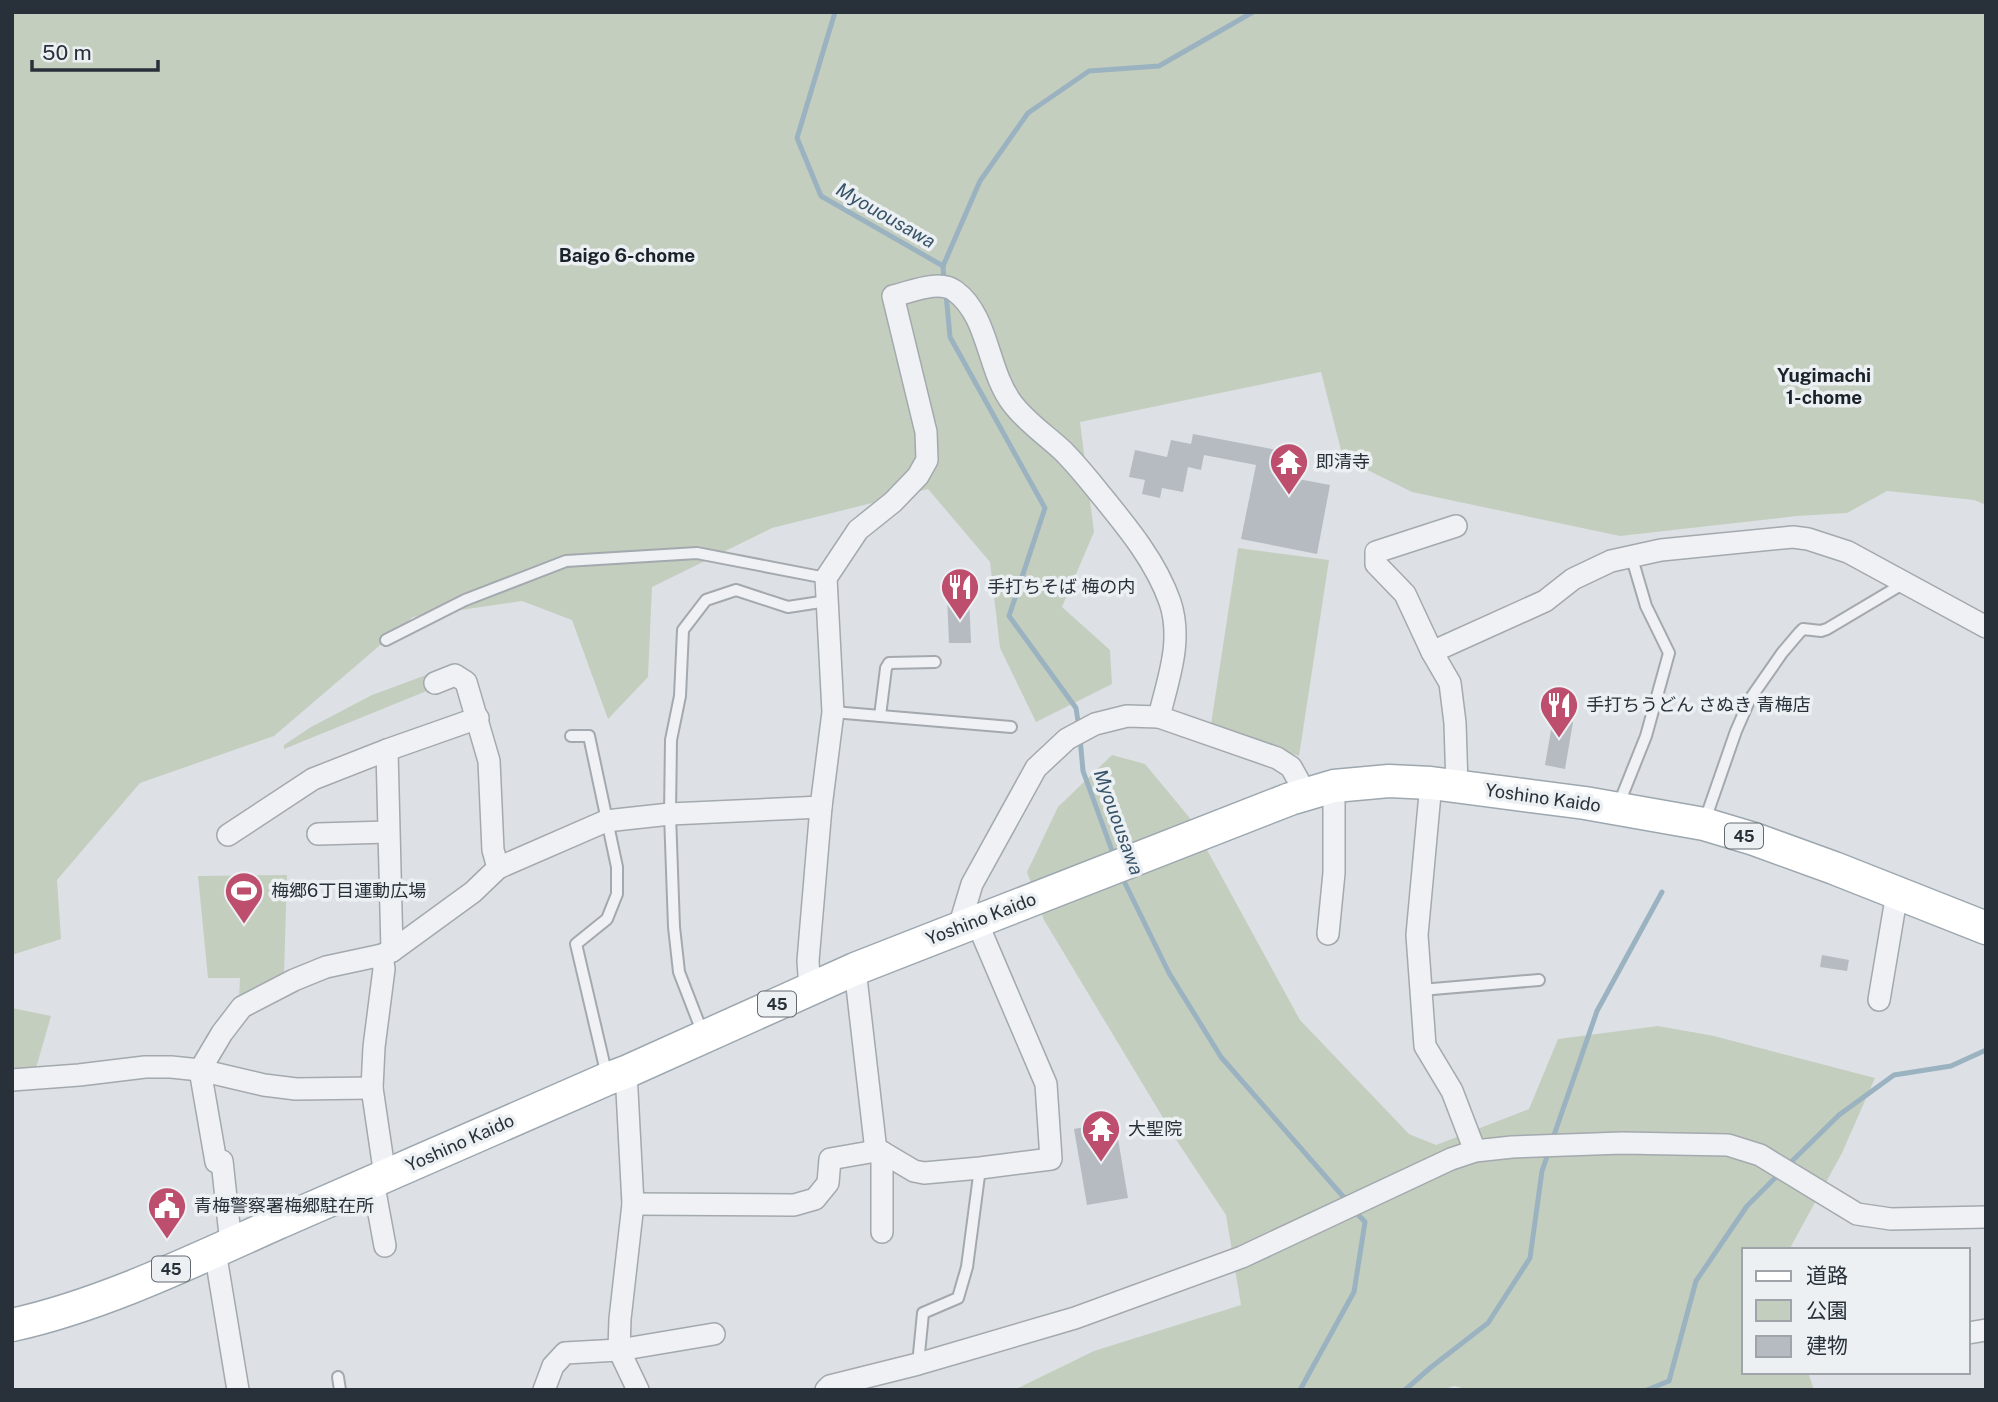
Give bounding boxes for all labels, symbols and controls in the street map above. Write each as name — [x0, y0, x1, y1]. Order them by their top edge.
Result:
scale bar — [32, 28, 158, 72]
text: 50 m — [42, 40, 92, 65]
water label: Myouousawa — [833, 178, 939, 252]
district label: Baigo 6-chome — [559, 244, 695, 266]
district label: Yugimachi 1-chome — [1777, 364, 1871, 408]
temple icon: 即清寺 — [1268, 441, 1310, 496]
place label: 即清寺 — [1316, 451, 1370, 472]
restaurant icon: 手打ちそば 梅の内 — [939, 566, 981, 621]
place label: 手打ちそば 梅の内 — [987, 576, 1135, 597]
restaurant icon: 手打ちうどん さぬき 青梅店 — [1538, 684, 1580, 739]
place label: 手打ちうどん さぬき 青梅店 — [1586, 694, 1810, 715]
water label: Myouousawa — [1090, 766, 1148, 878]
street label: Yoshino Kaido — [1484, 779, 1602, 816]
road number: 45 — [1725, 824, 1763, 848]
sports icon: 梅郷6丁目運動広場 — [223, 870, 265, 925]
place label: 梅郷6丁目運動広場 — [271, 880, 426, 901]
street label: Yoshino Kaido — [923, 888, 1039, 949]
road number: 45 — [758, 992, 796, 1016]
temple icon: 大聖院 — [1080, 1108, 1122, 1163]
street label: Yoshino Kaido — [402, 1109, 517, 1176]
place label: 大聖院 — [1128, 1118, 1182, 1139]
public building icon: 青梅警察署梅郷駐在所 — [146, 1185, 188, 1240]
place label: 青梅警察署梅郷駐在所 — [194, 1195, 374, 1216]
legend — [1742, 1248, 1970, 1374]
road number: 45 — [152, 1256, 190, 1282]
text: 道路 — [1806, 1263, 1848, 1288]
text: 公園 — [1806, 1298, 1848, 1323]
text: 建物 — [1806, 1333, 1848, 1358]

